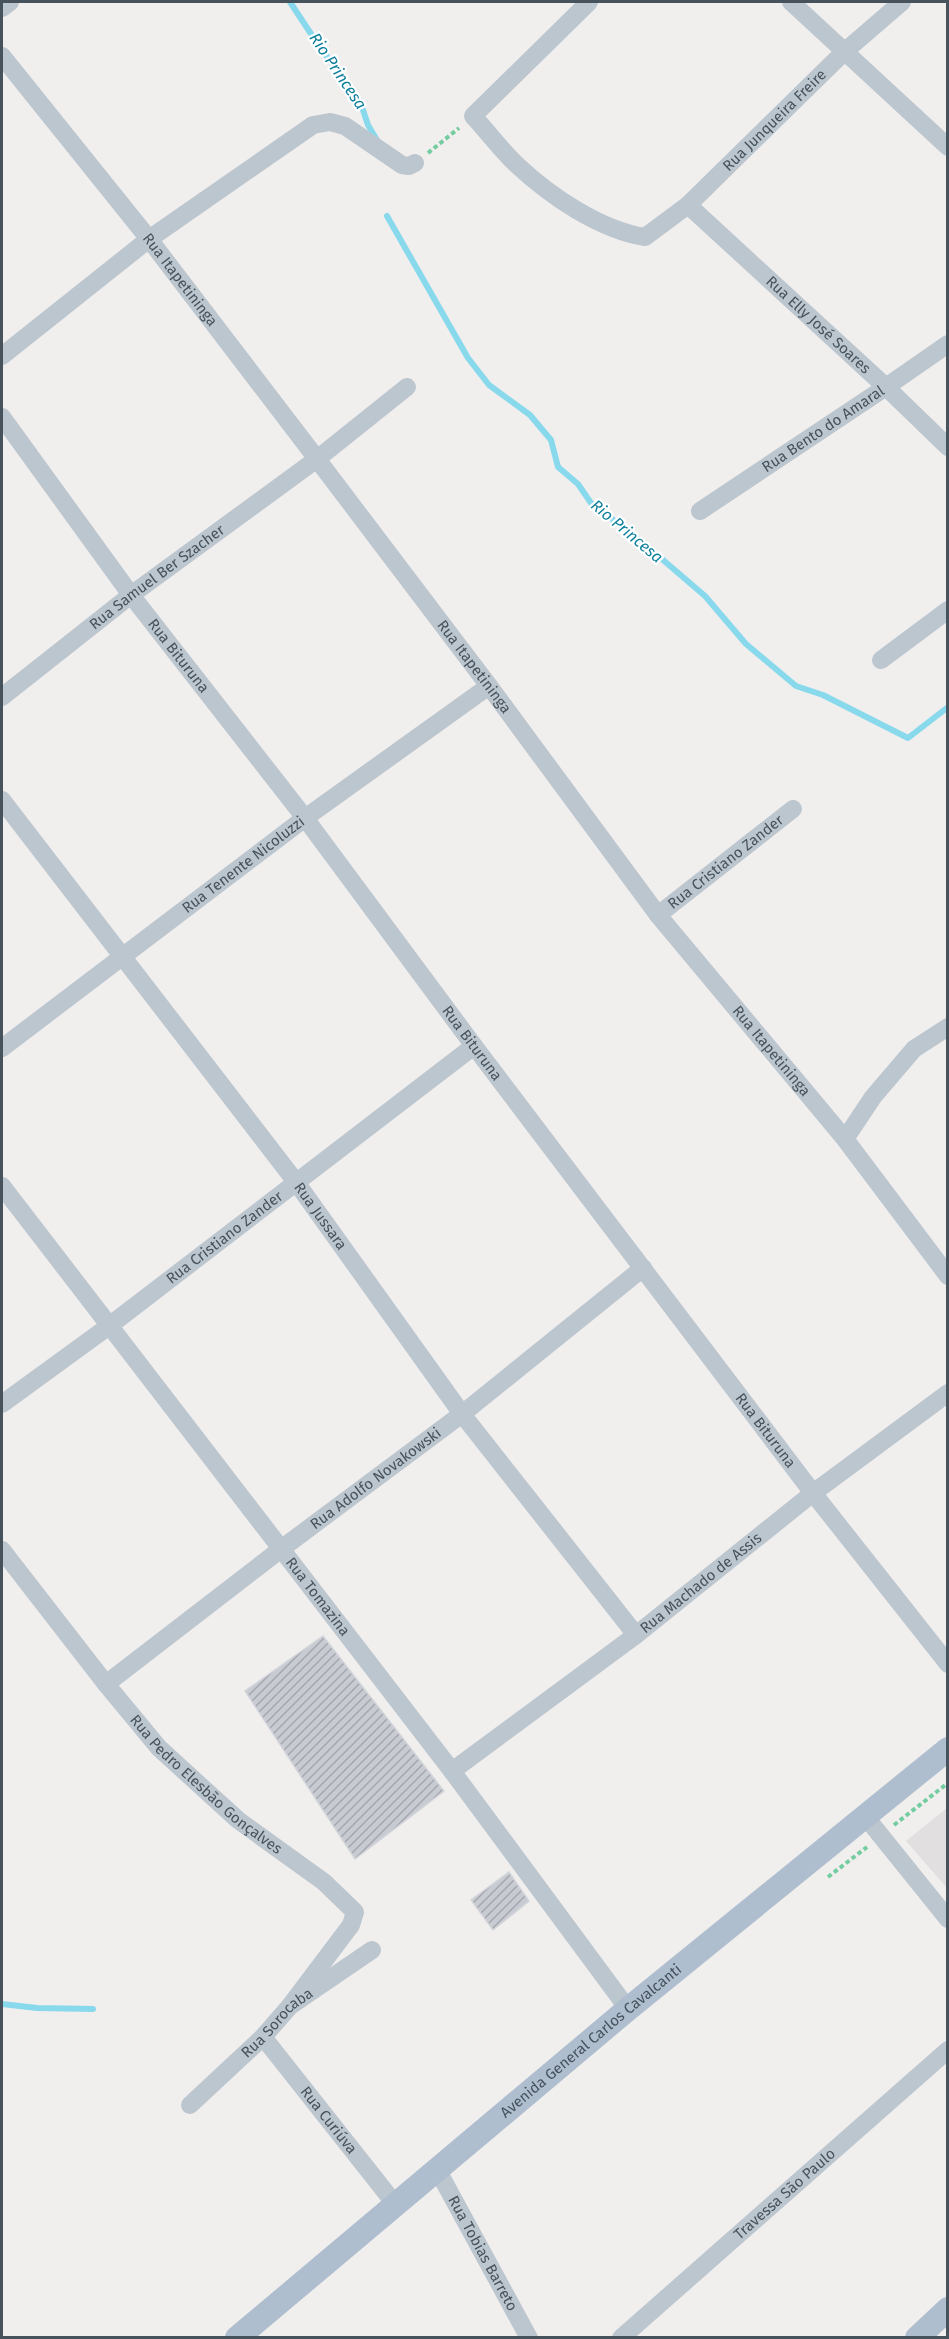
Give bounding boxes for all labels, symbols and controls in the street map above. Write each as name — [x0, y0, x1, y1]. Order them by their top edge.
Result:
water label: Rio Princesa — [305, 29, 371, 113]
street label: Rua Junqueira Freire — [719, 66, 830, 175]
street label: Rua Itapetininga — [139, 230, 221, 330]
street label: Rua Elly José Soares — [762, 272, 874, 377]
street label: Rua Bento do Amaral — [759, 381, 888, 476]
water label: Rio Princesa — [587, 495, 667, 567]
street label: Rua Samuel Ber Szacher — [86, 521, 228, 633]
street label: Rua Bituruna — [144, 615, 213, 696]
street label: Rua Itapetininga — [433, 616, 515, 717]
street label: Rua Cristiano Zander — [664, 811, 787, 913]
street label: Rua Tenente Nicoluzzi — [179, 813, 308, 917]
street label: Rua Bituruna — [438, 1002, 506, 1084]
street label: Rua Itapetininga — [729, 1002, 814, 1100]
street label: Rua Jussara — [290, 1179, 351, 1253]
street label: Rua Cristiano Zander — [163, 1187, 287, 1288]
street label: Rua Bituruna — [732, 1390, 800, 1471]
street label: Rua Adolfo Novakowski — [307, 1424, 445, 1533]
street label: Rua Machado de Assis — [637, 1529, 765, 1637]
street label: Rua Tomazina — [282, 1554, 354, 1640]
street label: Rua Pedro Elesbão Gonçalves — [126, 1711, 286, 1858]
street label: Avenida General Carlos Cavalcanti — [497, 1960, 685, 2122]
street label: Rua Sorocaba — [238, 1984, 316, 2062]
street label: Rua Curiúva — [297, 2083, 361, 2157]
street label: Travessa São Paulo — [730, 2145, 839, 2243]
street label: Rua Tobias Barreto — [444, 2193, 522, 2314]

